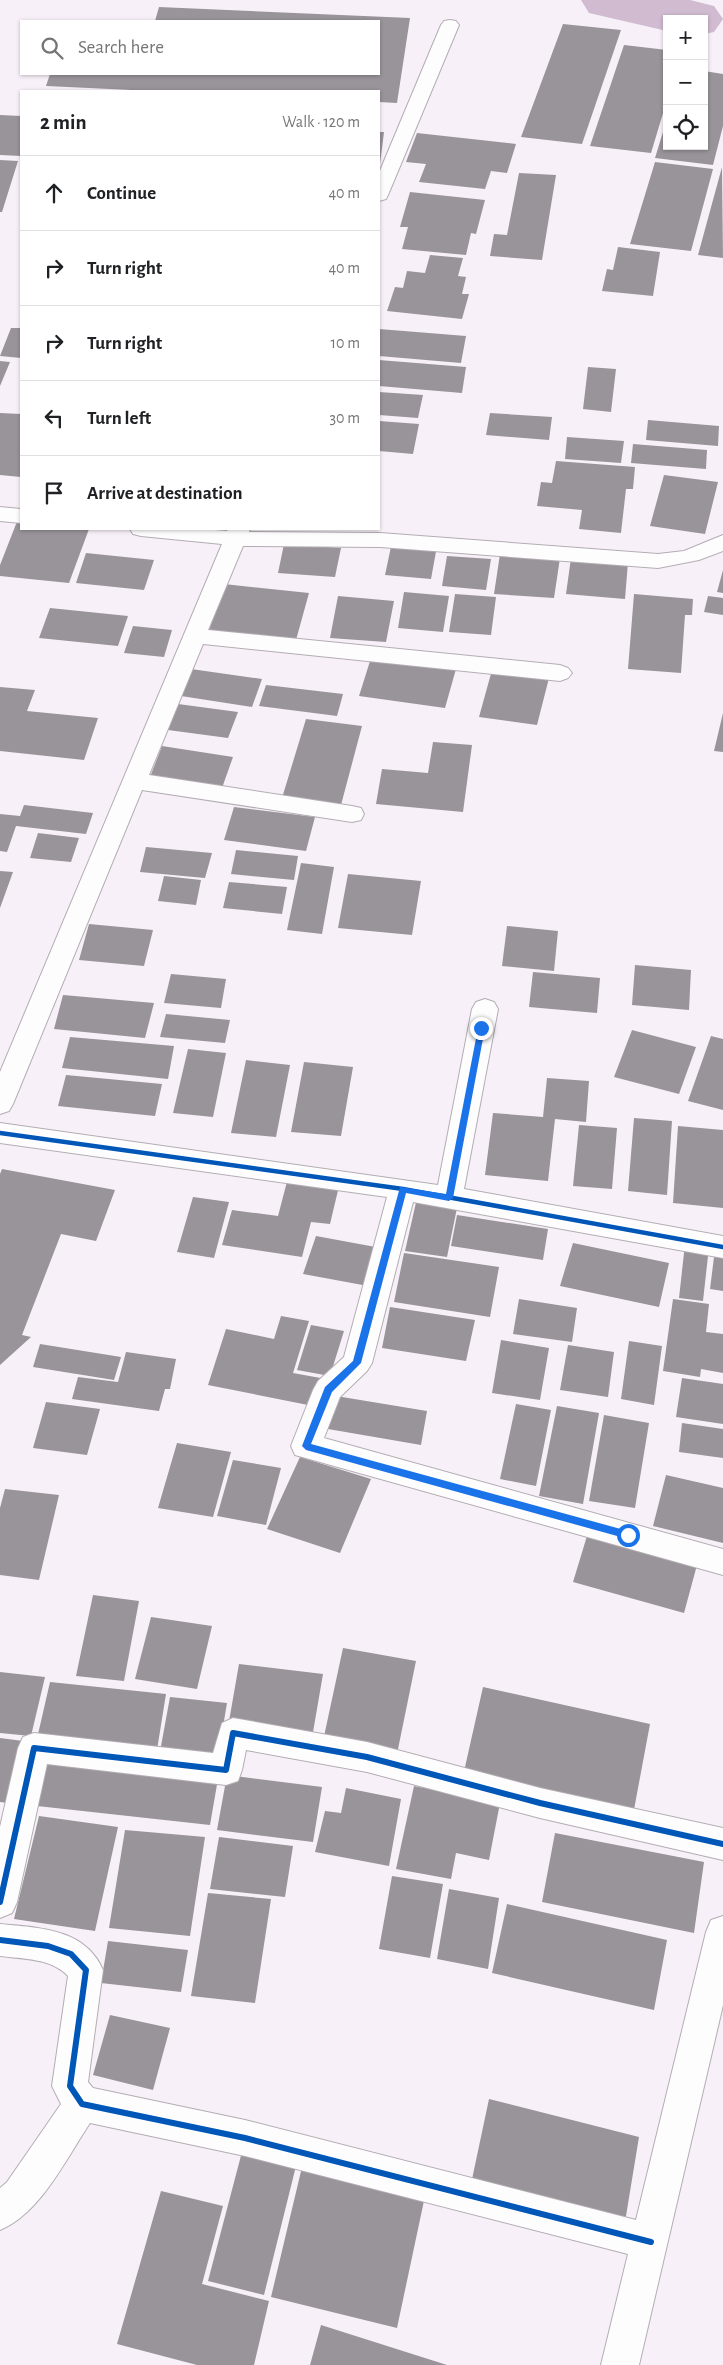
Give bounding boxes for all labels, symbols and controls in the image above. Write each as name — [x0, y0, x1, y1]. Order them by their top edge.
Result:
map controls — [663, 15, 708, 150]
button: + — [663, 15, 708, 60]
search box — [20, 20, 380, 75]
icon: search — [38, 34, 66, 62]
text: Search here — [78, 38, 164, 57]
button: − — [663, 60, 708, 105]
button: locate — [663, 105, 708, 150]
text: 2 min — [40, 112, 87, 133]
text: Walk · 120 m — [282, 114, 360, 130]
icon: ahead — [40, 179, 68, 207]
text: Continue — [87, 184, 156, 203]
text: 40 m — [328, 185, 360, 201]
icon: right — [40, 254, 68, 282]
text: Turn right — [87, 259, 162, 278]
text: 40 m — [328, 260, 360, 276]
icon: right — [40, 329, 68, 357]
text: Turn right — [87, 334, 162, 353]
text: 10 m — [331, 335, 360, 351]
icon: left — [40, 404, 68, 432]
text: Turn left — [87, 409, 151, 428]
text: 30 m — [330, 410, 360, 426]
icon: arrive — [40, 479, 68, 507]
text: Arrive at destination — [87, 484, 243, 503]
route end — [470, 1017, 493, 1040]
route start — [617, 1524, 640, 1547]

